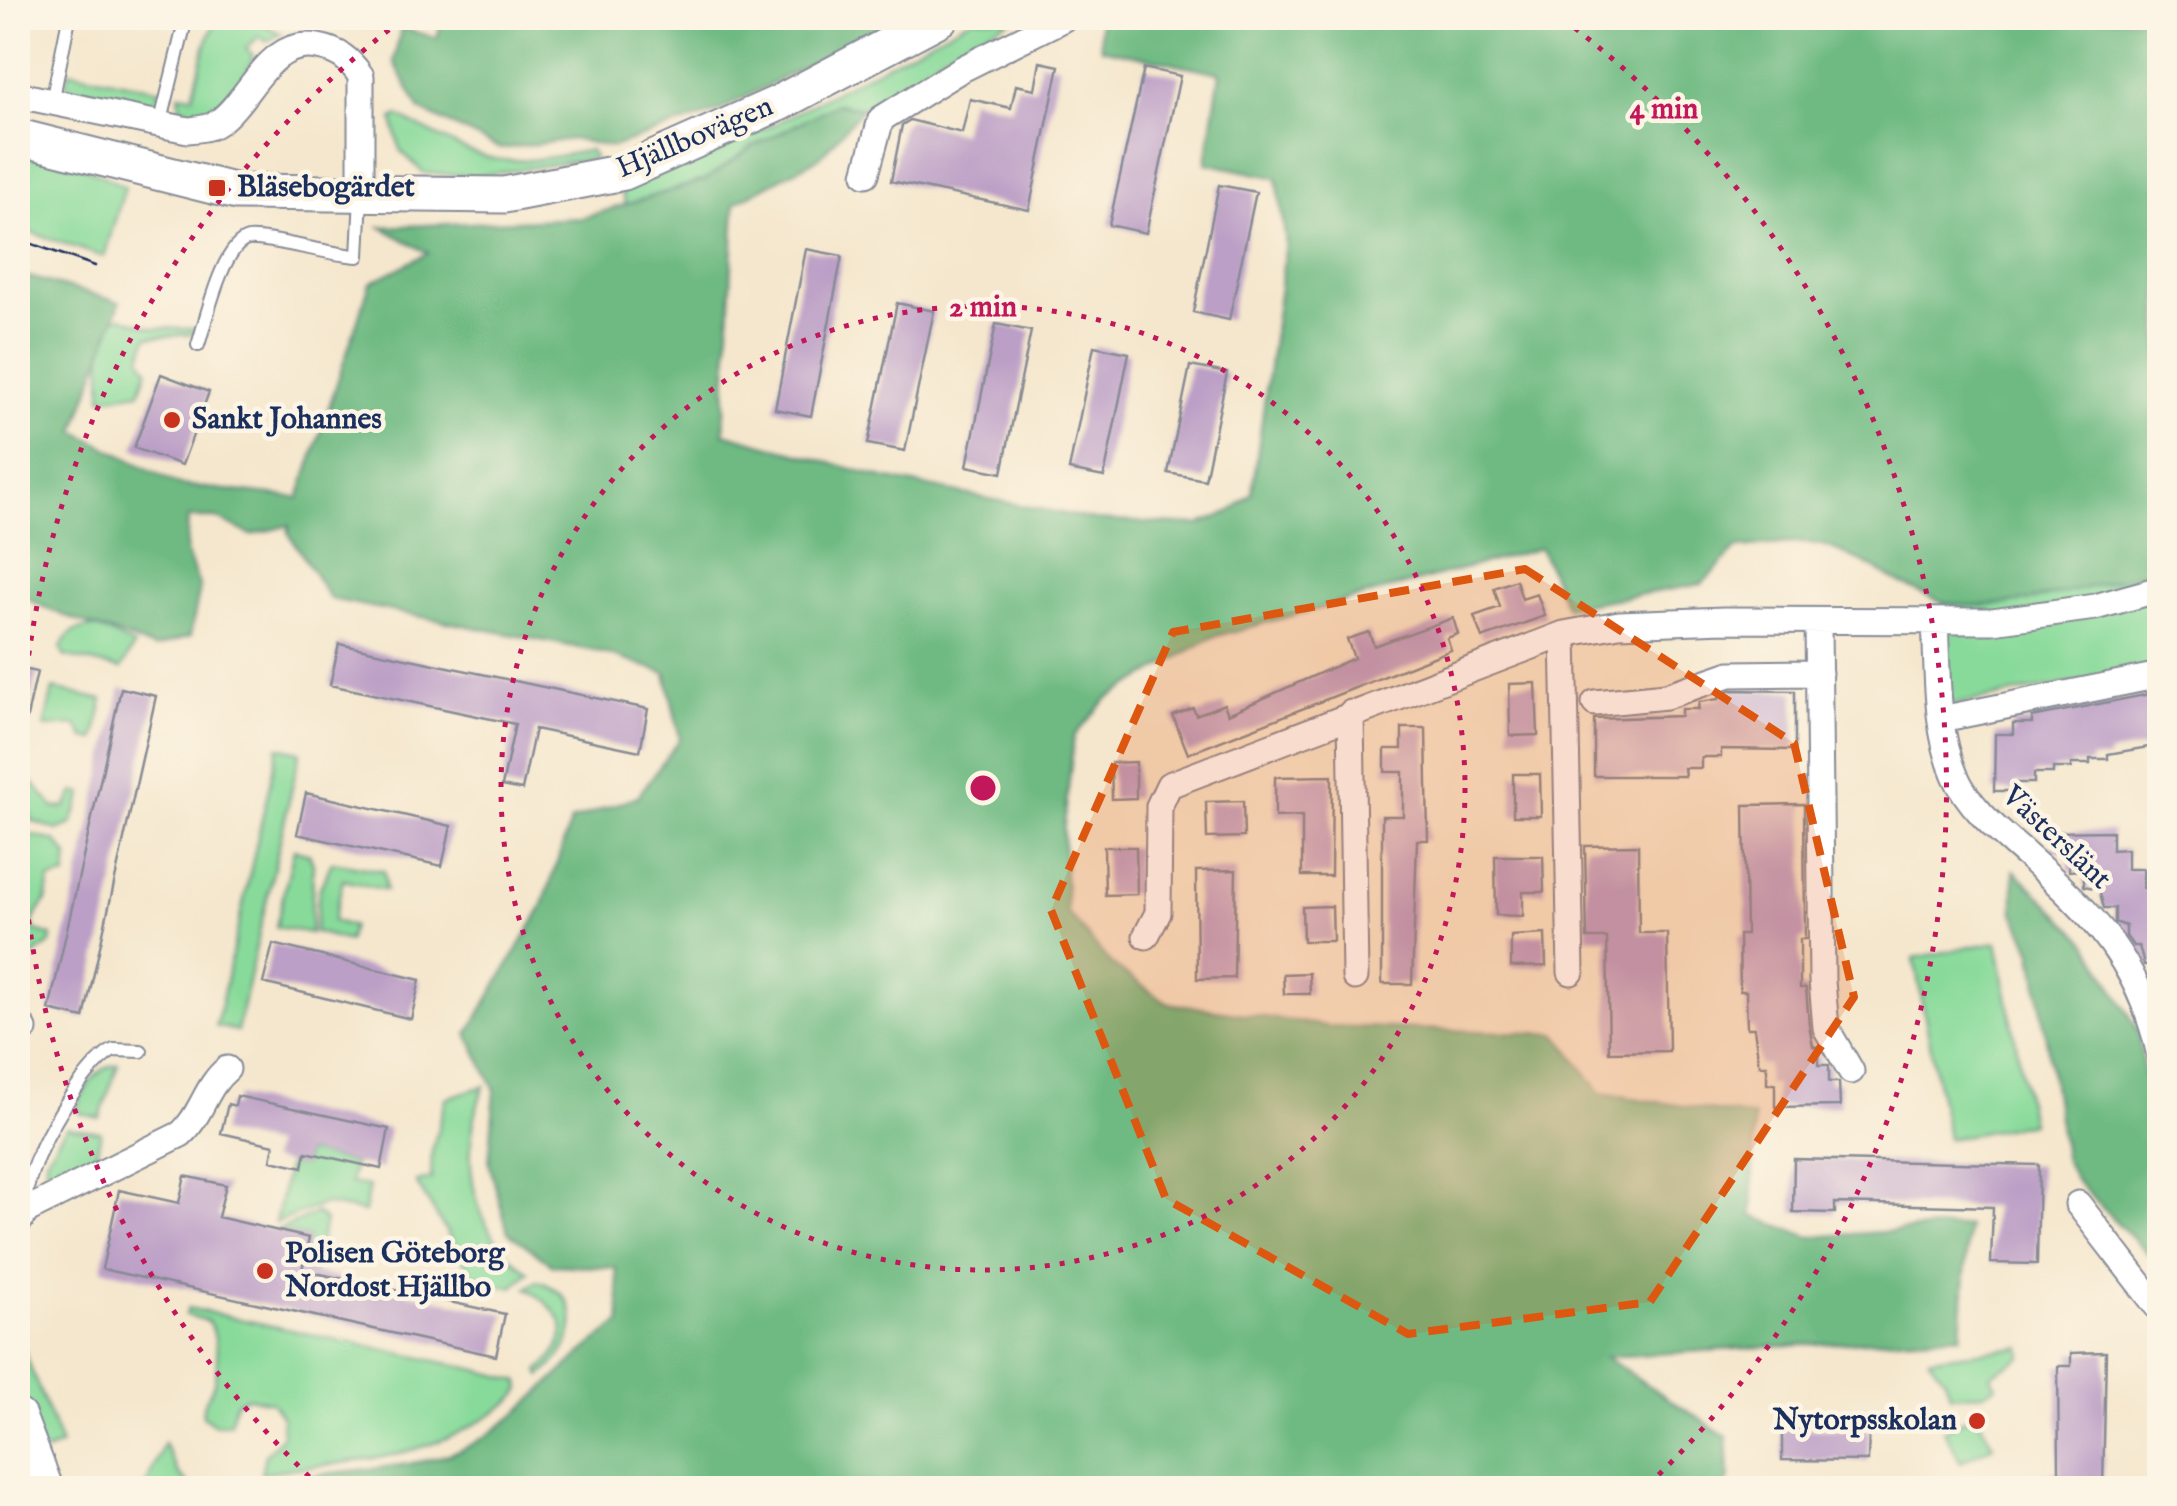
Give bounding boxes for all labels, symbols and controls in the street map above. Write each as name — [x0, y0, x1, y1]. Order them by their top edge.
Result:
street label: Hjällbovägen — [611, 88, 779, 188]
text: 4 min — [1630, 91, 1698, 129]
place label: Bläsebogärdet — [237, 169, 416, 207]
marker: Bläsebogärdet — [206, 177, 228, 199]
text: 2 min — [949, 289, 1017, 327]
place label: Sankt Johannes — [192, 401, 382, 439]
marker: Sankt Johannes — [161, 409, 183, 431]
centre of rings — [965, 770, 1001, 806]
street label: Västerslänt — [1993, 777, 2119, 898]
place label: Polisen Göteborg Nordost Hjällbo — [284, 1235, 506, 1307]
marker: Polisen Göteborg Nordost Hjällbo — [254, 1260, 276, 1282]
place label: Nytorpsskolan — [1772, 1402, 1957, 1440]
marker: Nytorpsskolan — [1966, 1410, 1988, 1432]

